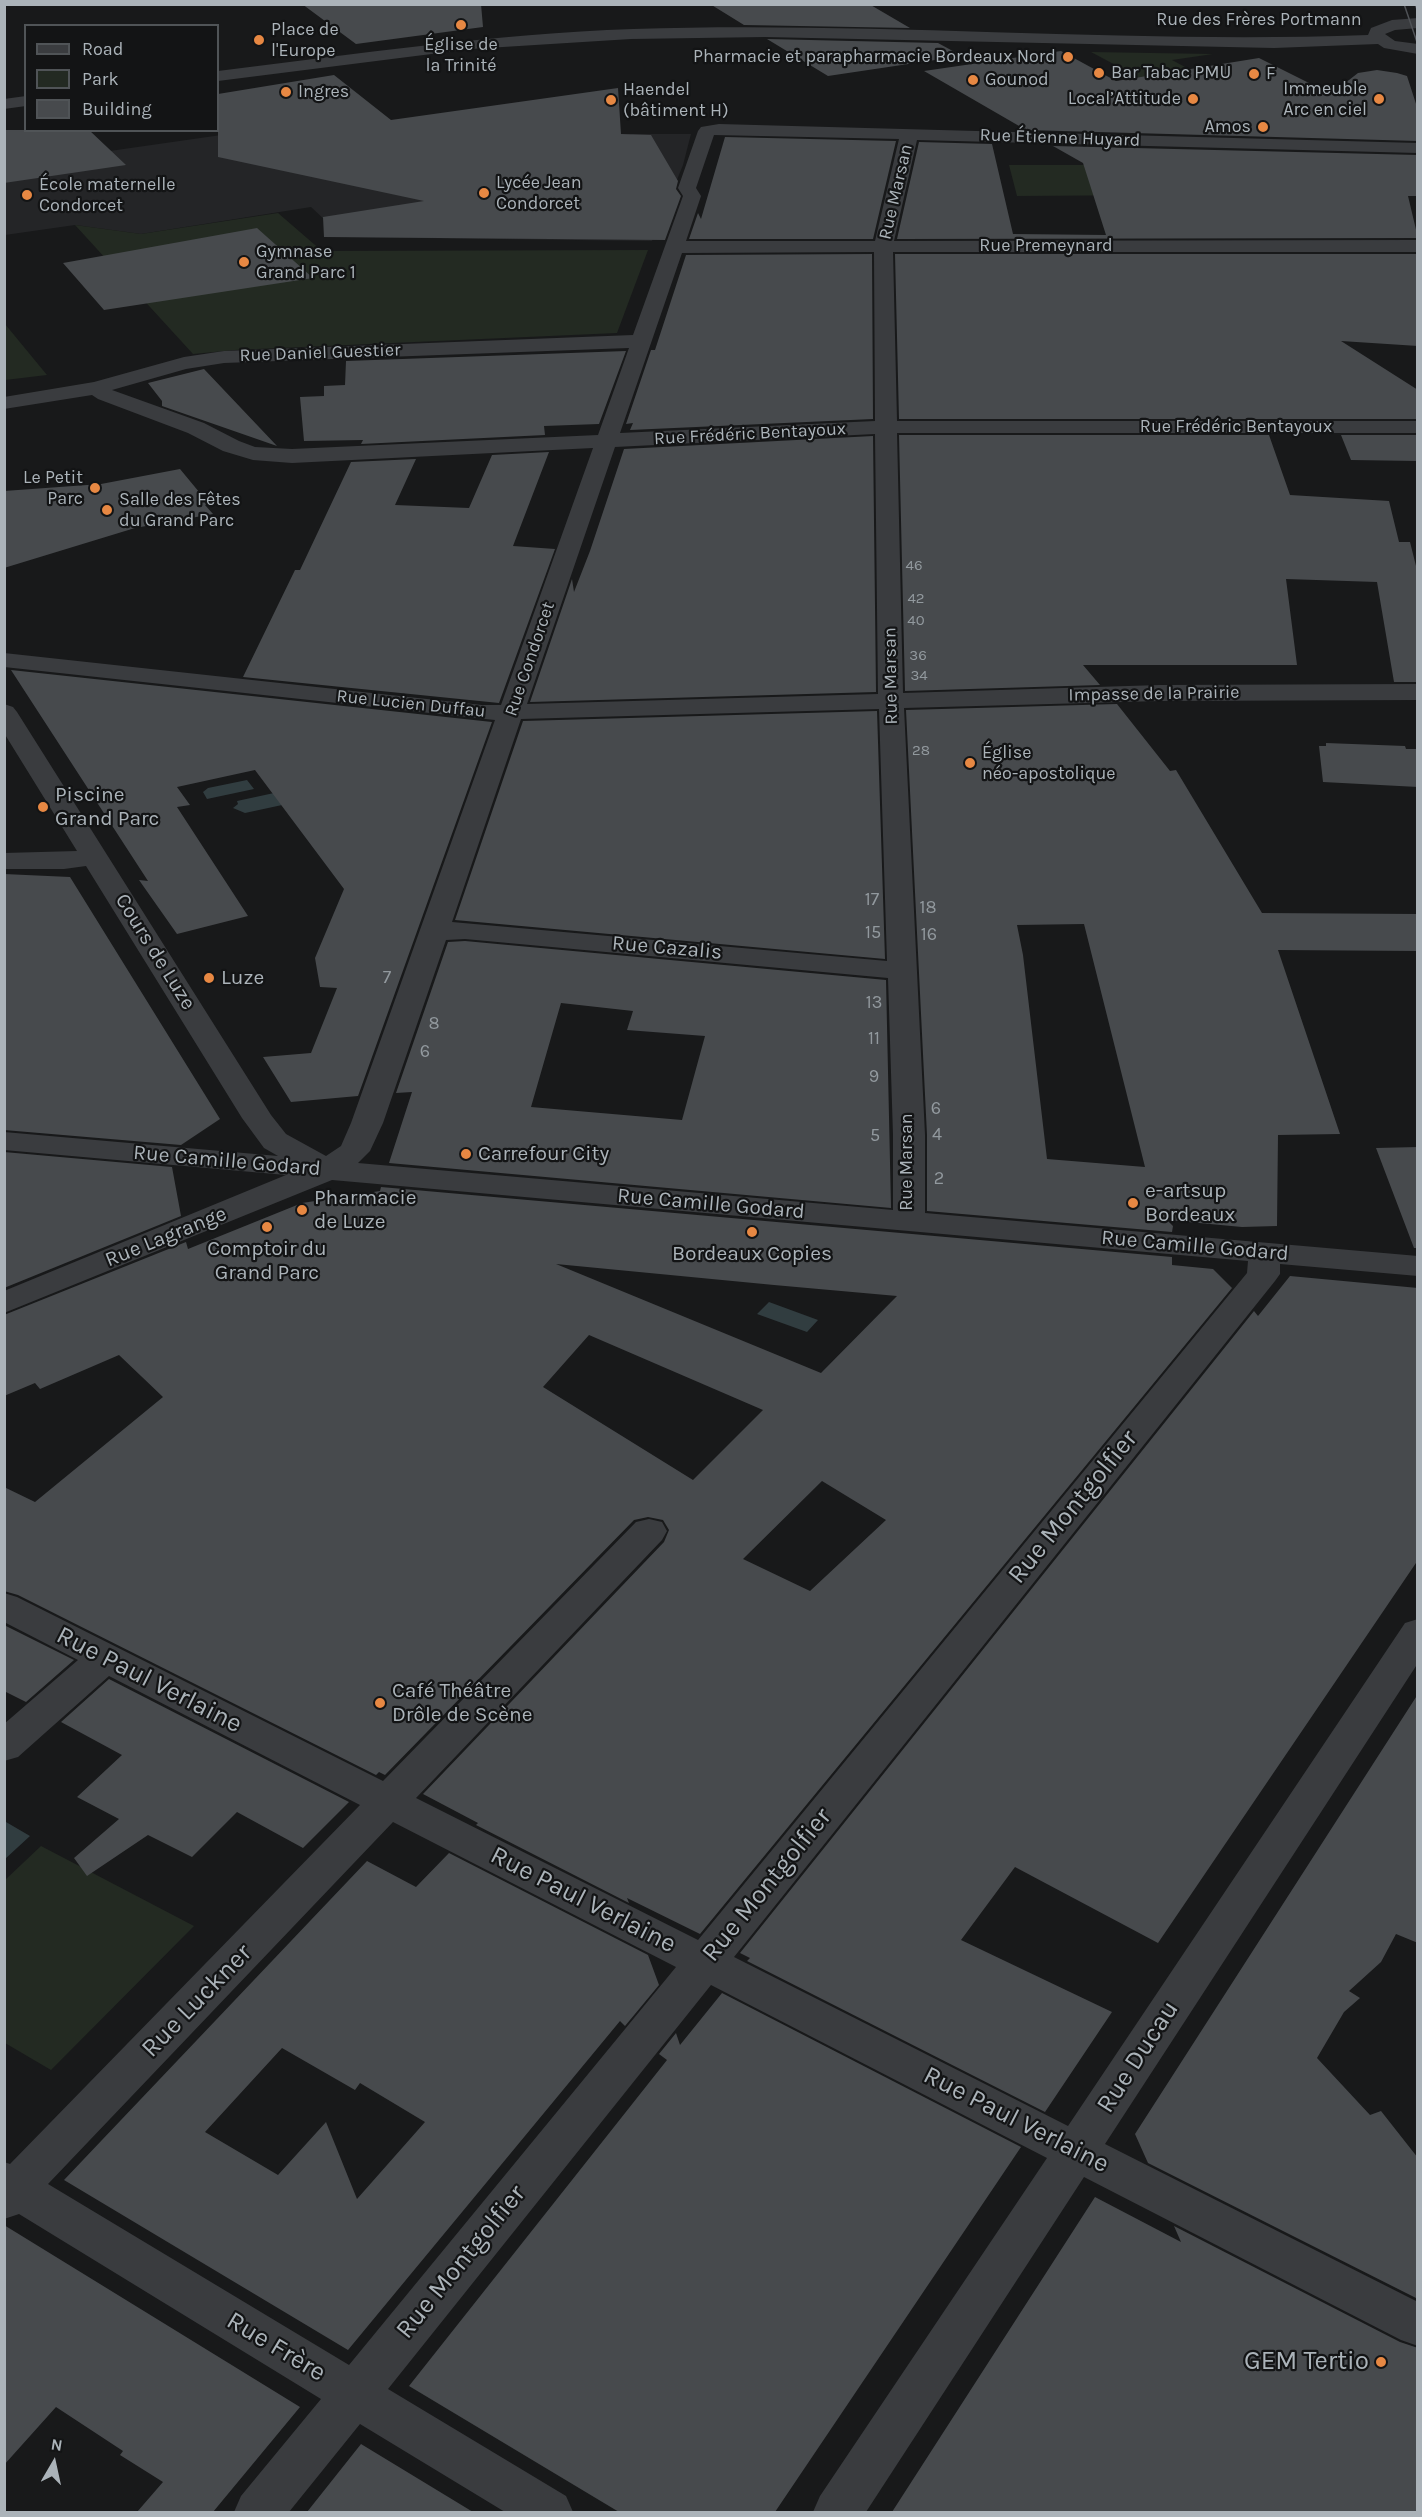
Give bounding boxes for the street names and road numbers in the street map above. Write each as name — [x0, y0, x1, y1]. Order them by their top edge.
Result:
street label: Rue des Frères Portmann — [1156, 9, 1362, 31]
street label: Rue Étienne Huyard — [979, 124, 1141, 152]
street label: Rue Marsan — [875, 142, 917, 242]
street label: Rue Premeynard — [979, 235, 1113, 257]
street label: Rue Daniel Guestier — [239, 339, 401, 367]
street label: Rue Frédéric Bentayoux — [1140, 416, 1332, 438]
street label: Rue Frédéric Bentayoux — [653, 418, 847, 450]
street label: Rue Condorcet — [500, 599, 560, 719]
street label: Rue Marsan — [879, 627, 903, 725]
street label: Impasse de la Prairie — [1068, 682, 1240, 706]
street label: Rue Lucien Duffau — [335, 685, 487, 723]
street label: Cours de Luze — [109, 889, 201, 1015]
street label: Rue Cazalis — [611, 931, 723, 965]
street label: Rue Marsan — [896, 1113, 918, 1211]
street label: Rue Camille Godard — [132, 1140, 322, 1182]
street label: Rue Camille Godard — [616, 1183, 806, 1225]
street label: Rue Lagrange — [101, 1201, 231, 1273]
street label: Rue Camille Godard — [1100, 1225, 1290, 1267]
street label: Rue Montgolfier — [1002, 1424, 1144, 1590]
street label: Rue Paul Verlaine — [51, 1620, 247, 1740]
street label: Rue Montgolfier — [696, 1802, 838, 1968]
street label: Rue Paul Verlaine — [485, 1840, 681, 1960]
street label: Rue Luckner — [135, 1938, 259, 2064]
street label: Rue Ducau — [1090, 1995, 1186, 2119]
street label: Rue Paul Verlaine — [918, 2060, 1114, 2180]
street label: Rue Montgolfier — [390, 2179, 532, 2345]
street label: Rue Frère — [221, 2305, 331, 2389]

